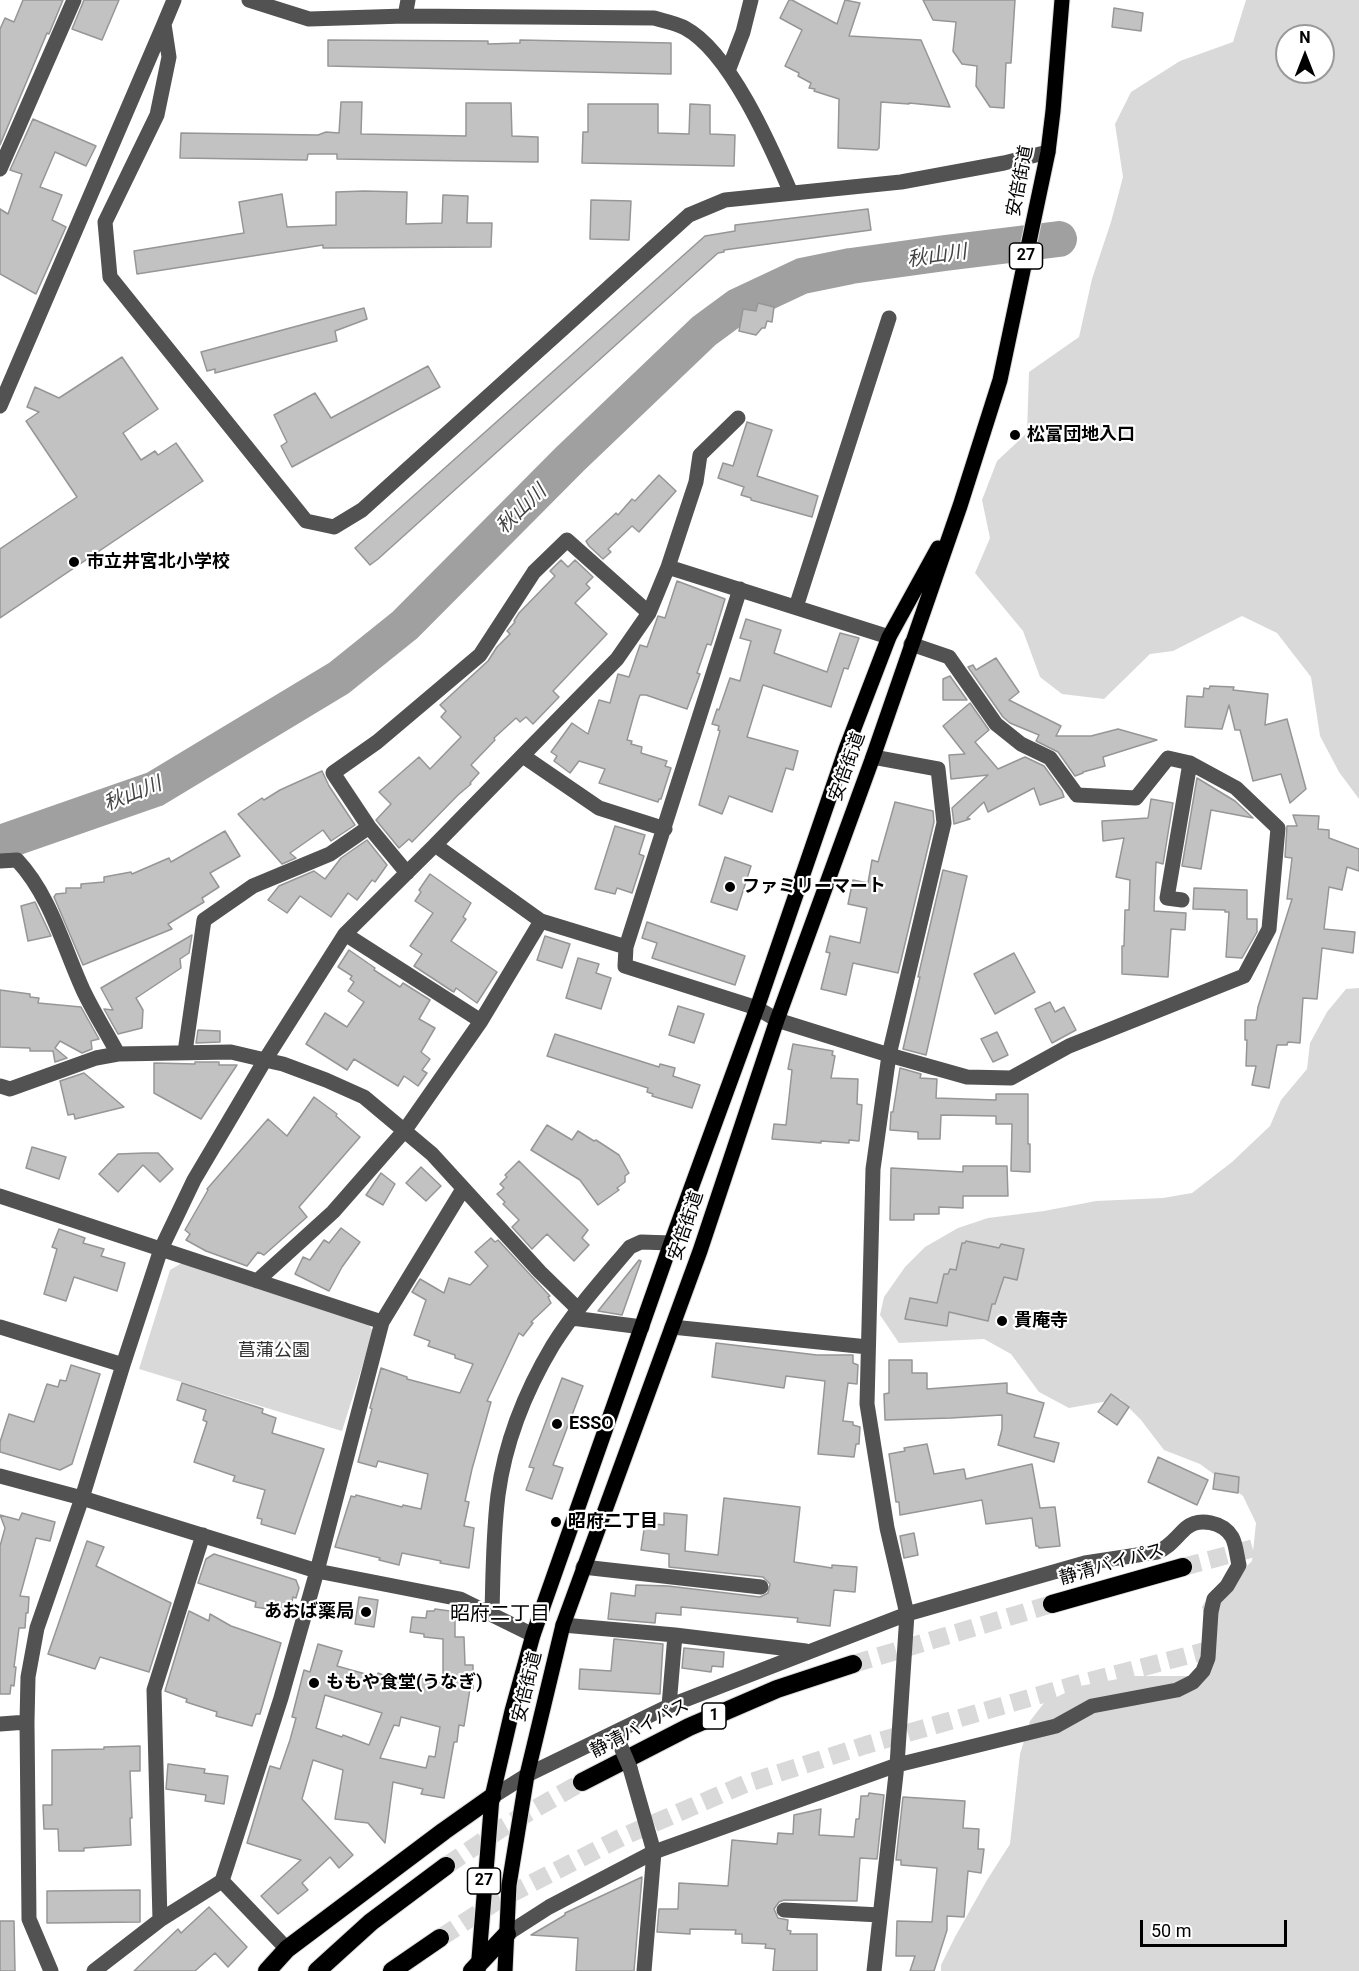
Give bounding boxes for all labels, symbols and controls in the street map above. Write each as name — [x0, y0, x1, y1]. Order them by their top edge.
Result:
north arrow — [1275, 24, 1335, 84]
text: N — [1299, 28, 1311, 47]
street label: 安倍街道 — [1004, 144, 1038, 218]
water label: 秋山川 — [906, 241, 968, 273]
road number: 27 — [1010, 243, 1042, 269]
place label: 松富団地入口 — [1027, 424, 1135, 446]
marker: 松富団地入口 — [1008, 428, 1022, 442]
water label: 秋山川 — [492, 481, 552, 539]
place label: 市立井宮北小学校 — [86, 551, 230, 573]
marker: 市立井宮北小学校 — [67, 555, 81, 569]
street label: 安倍街道 — [826, 729, 870, 805]
water label: 秋山川 — [101, 773, 165, 817]
place label: ファミリーマート — [742, 876, 886, 898]
marker: ファミリーマート — [723, 880, 737, 894]
street label: 安倍街道 — [665, 1188, 709, 1264]
place label: 貴庵寺 — [1014, 1310, 1068, 1332]
marker: 貴庵寺 — [995, 1314, 1009, 1328]
park label: 菖蒲公園 — [238, 1340, 310, 1362]
place label: ESSO — [569, 1413, 614, 1435]
marker: ESSO — [550, 1417, 564, 1431]
place label: 昭府二丁目 — [568, 1511, 658, 1533]
marker: 昭府二丁目 — [549, 1515, 563, 1529]
street label: 静清バイパス — [1057, 1540, 1167, 1590]
place label: あおば薬局 — [264, 1601, 354, 1623]
district label: 昭府二丁目 — [450, 1603, 550, 1627]
marker: あおば薬局 — [359, 1605, 373, 1619]
street label: 安倍街道 — [509, 1649, 547, 1725]
place label: ももや食堂(うなぎ) — [326, 1672, 483, 1694]
marker: ももや食堂(うなぎ) — [307, 1676, 321, 1690]
street label: 静清バイパス — [587, 1695, 693, 1763]
road number: 1 — [702, 1703, 726, 1729]
road number: 27 — [468, 1868, 500, 1894]
scale bar — [1143, 1908, 1290, 1946]
text: 50 m — [1151, 1920, 1191, 1941]

